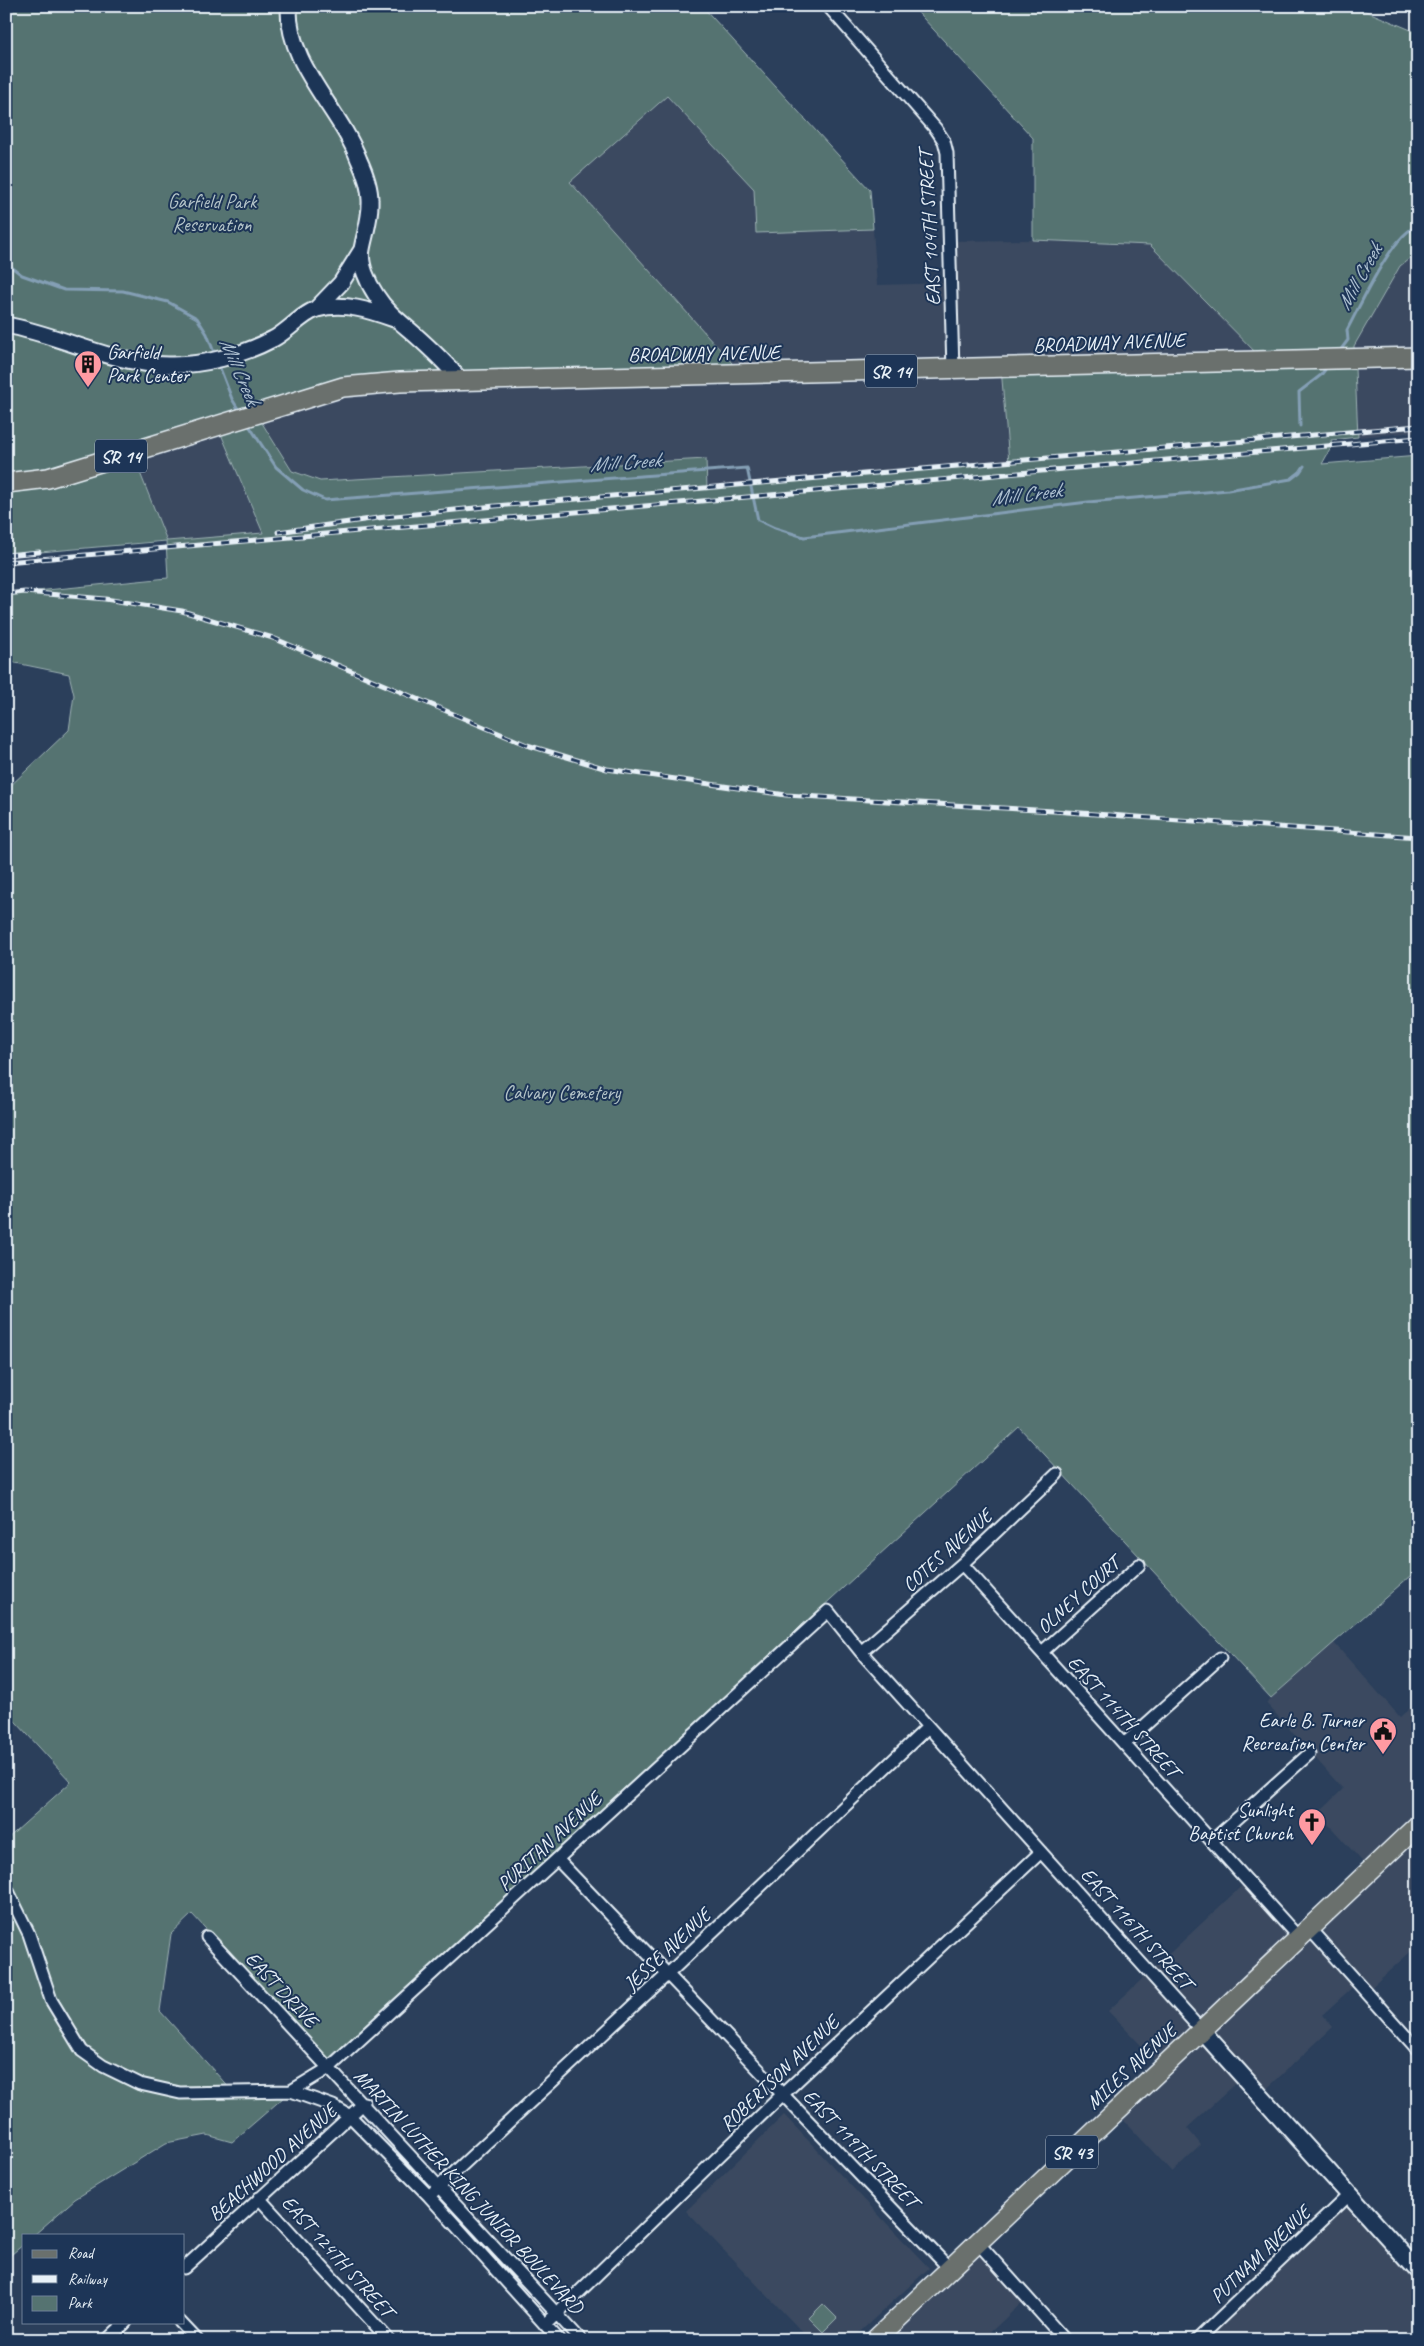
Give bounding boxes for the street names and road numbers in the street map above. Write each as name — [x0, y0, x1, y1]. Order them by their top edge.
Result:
street label: EAST 104TH STREET — [913, 145, 946, 306]
street label: BROADWAY AVENUE — [1033, 327, 1188, 358]
street label: BROADWAY AVENUE — [628, 340, 782, 367]
road number: SR 14 — [865, 354, 917, 388]
road number: SR 14 — [95, 440, 147, 472]
street label: COTES AVENUE — [897, 1501, 1000, 1597]
street label: OLNEY COURT — [1032, 1548, 1129, 1639]
street label: EAST 114TH STREET — [1062, 1650, 1188, 1786]
street label: PURITAN AVENUE — [492, 1785, 609, 1896]
street label: EAST 116TH STREET — [1075, 1862, 1201, 1998]
street label: JESSE AVENUE — [618, 1901, 718, 1997]
street label: EAST DRIVE — [240, 1946, 325, 2034]
street label: ROBERTSON AVENUE — [715, 2008, 846, 2137]
street label: MILES AVENUE — [1081, 2016, 1184, 2115]
street label: MARTIN LUTHER KING JUNIOR BOULEVARD — [348, 2064, 590, 2320]
street label: EAST 119TH STREET — [798, 2084, 927, 2216]
street label: BEACHWOOD AVENUE — [203, 2096, 344, 2227]
road number: SR 43 — [1046, 2136, 1098, 2168]
street label: EAST 124TH STREET — [276, 2190, 402, 2326]
street label: PUTNAM AVENUE — [1205, 2198, 1318, 2309]

